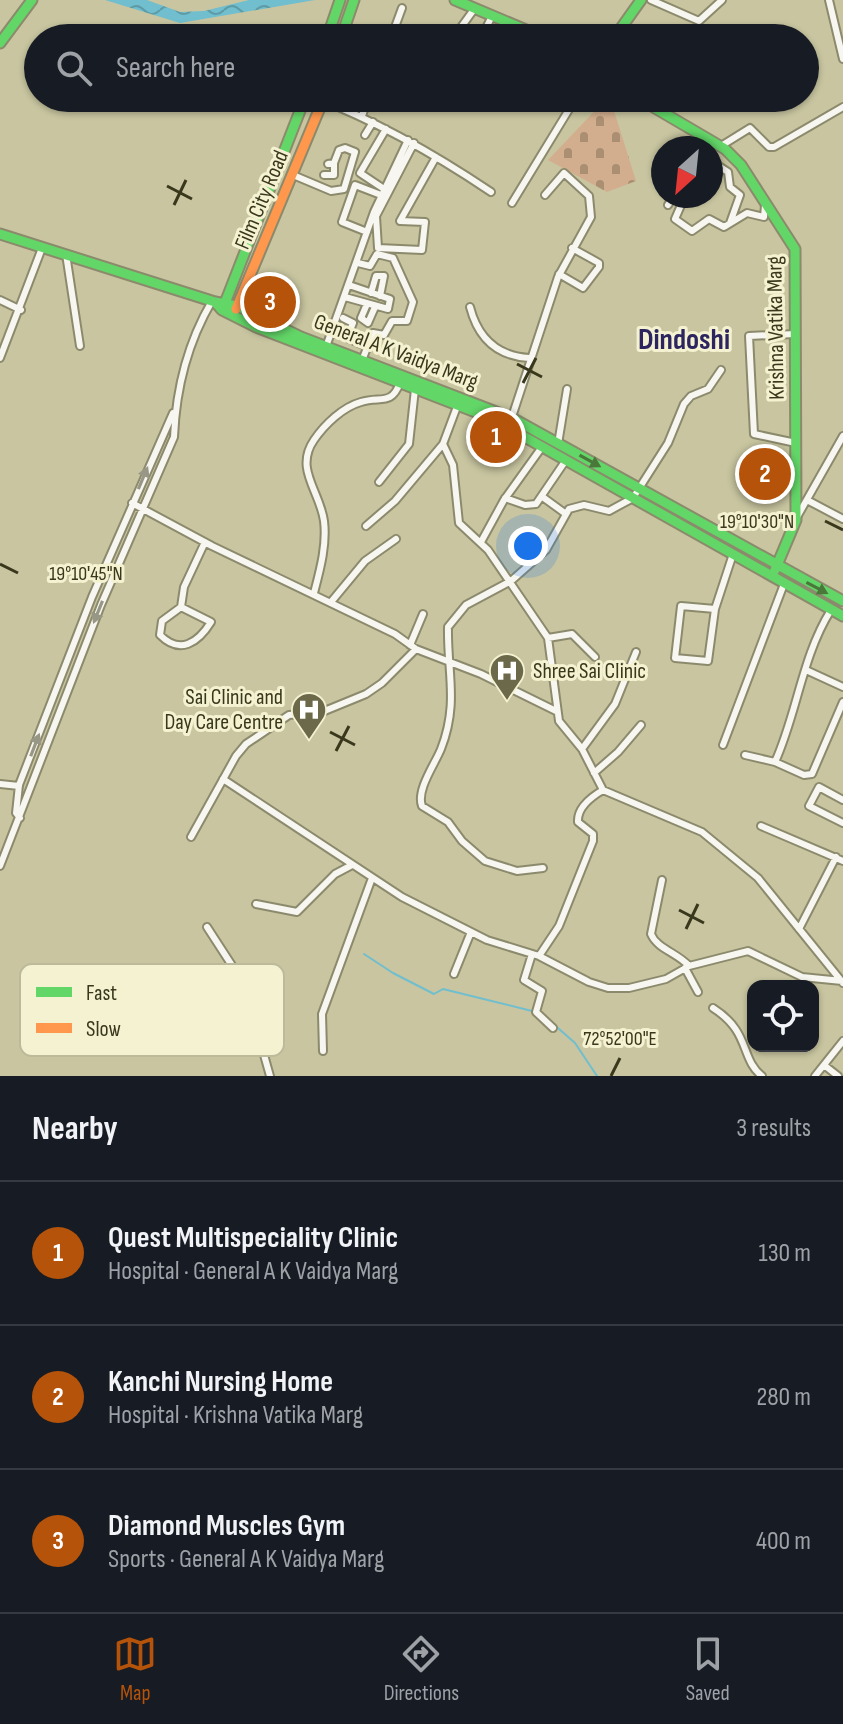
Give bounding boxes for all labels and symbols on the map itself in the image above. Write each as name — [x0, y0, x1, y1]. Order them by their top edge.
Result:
north arrow — [651, 136, 723, 208]
street label: Film City Road — [229, 147, 295, 253]
street label: Krishna Vatika Marg — [761, 256, 791, 400]
pin: 3 — [244, 272, 296, 332]
street label: General A K Vaidya Marg — [310, 308, 482, 396]
district label: Dindoshi — [638, 322, 730, 358]
pin: 1 — [470, 407, 522, 467]
pin: 2 — [739, 444, 791, 504]
one-way arrow — [579, 454, 601, 468]
one-way arrow — [137, 466, 150, 490]
text: 19°10'30"N — [720, 510, 794, 534]
your location — [508, 526, 548, 566]
text: 19°10'45"N — [49, 562, 123, 586]
one-way arrow — [805, 581, 828, 594]
one-way arrow — [92, 600, 105, 624]
hospital icon: Shree Sai Clinic — [488, 652, 526, 702]
place label: Shree Sai Clinic — [533, 658, 646, 685]
place label: Sai Clinic and Day Care Centre — [165, 684, 283, 736]
hospital icon: Sai Clinic and Day Care Centre — [290, 691, 328, 741]
one-way arrow — [29, 733, 42, 757]
legend — [20, 964, 284, 1056]
text: Fast — [86, 980, 117, 1007]
text: Slow — [86, 1016, 121, 1043]
text: 72°52'00"E — [583, 1027, 657, 1051]

